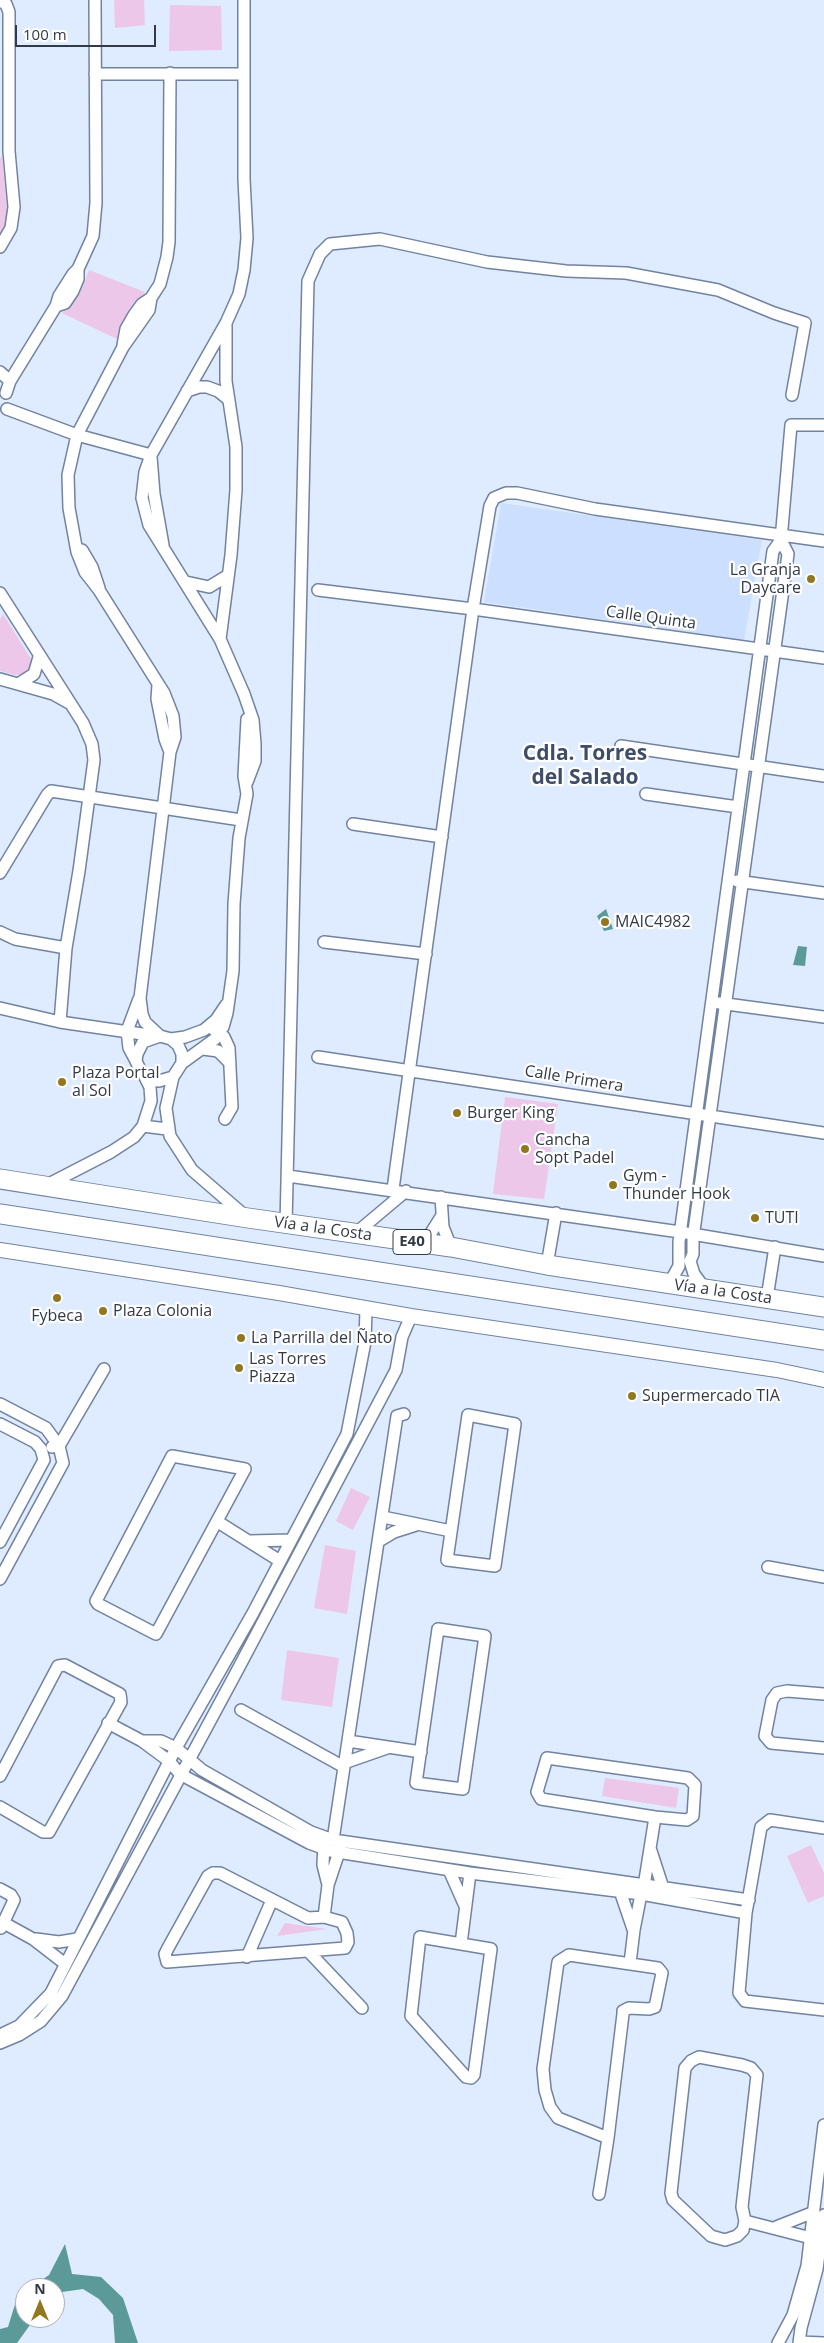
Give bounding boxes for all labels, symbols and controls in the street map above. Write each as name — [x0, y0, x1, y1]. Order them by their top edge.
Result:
scale bar — [18, 15, 159, 47]
text: 100 m — [23, 24, 67, 44]
place label: La Granja Daycare — [730, 560, 801, 598]
marker: La Granja Daycare — [805, 573, 817, 585]
street label: Calle Quinta — [605, 602, 697, 634]
district label: Cdla. Torres del Salado — [523, 741, 647, 791]
place label: MAIC4982 — [615, 912, 691, 932]
marker: MAIC4982 — [599, 916, 611, 928]
street label: Calle Primera — [523, 1062, 625, 1096]
place label: Plaza Portal al Sol — [72, 1063, 160, 1101]
marker: Plaza Portal al Sol — [56, 1076, 68, 1088]
place label: Burger King — [467, 1103, 554, 1123]
marker: Burger King — [451, 1107, 463, 1119]
place label: Cancha Sopt Padel — [535, 1130, 614, 1168]
marker: Cancha Sopt Padel — [519, 1143, 531, 1155]
place label: Gym - Thunder Hook — [623, 1166, 730, 1204]
marker: Gym - Thunder Hook — [607, 1179, 619, 1191]
place label: TUTI — [765, 1208, 799, 1228]
marker: TUTI — [749, 1212, 761, 1224]
street label: Vía a la Costa — [273, 1213, 373, 1245]
road number: E40 — [393, 1230, 431, 1254]
street label: Vía a la Costa — [673, 1276, 773, 1308]
marker: Fybeca — [51, 1292, 63, 1304]
place label: Plaza Colonia — [113, 1301, 212, 1321]
marker: Plaza Colonia — [97, 1305, 109, 1317]
place label: Fybeca — [31, 1306, 83, 1326]
place label: La Parrilla del Ñato — [251, 1328, 392, 1348]
marker: La Parrilla del Ñato — [235, 1332, 247, 1344]
place label: Las Torres Piazza — [249, 1349, 326, 1387]
marker: Las Torres Piazza — [233, 1362, 245, 1374]
place label: Supermercado TIA — [642, 1386, 780, 1406]
marker: Supermercado TIA — [626, 1390, 638, 1402]
north arrow — [15, 2278, 65, 2328]
text: N — [34, 2279, 46, 2298]

